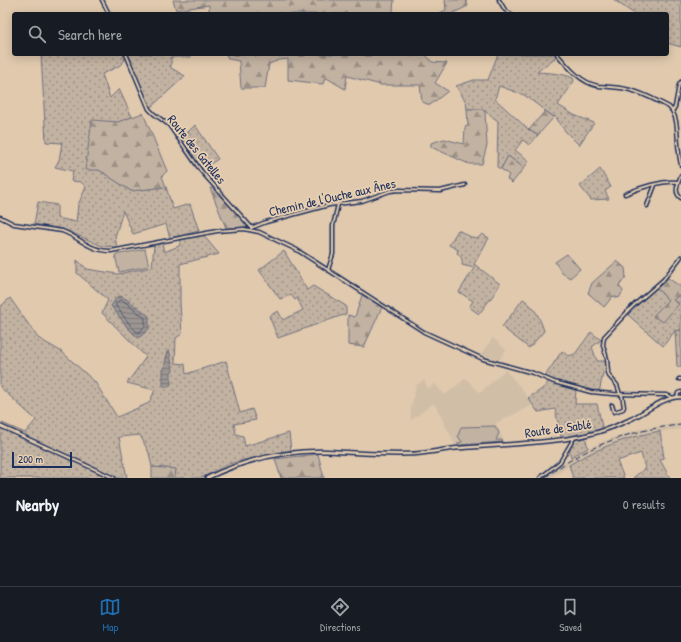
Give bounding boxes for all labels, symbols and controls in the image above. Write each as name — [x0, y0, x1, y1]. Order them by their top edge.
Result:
search box — [12, 12, 669, 56]
icon: search — [26, 23, 48, 45]
text: Search here — [58, 24, 122, 45]
street label: Route des Gatelles — [164, 111, 230, 187]
street label: Chemin de l'Ouche aux Ânes — [267, 174, 397, 220]
street label: Route de Sablé — [523, 414, 593, 442]
scale bar — [12, 450, 72, 469]
text: 200 m — [18, 452, 43, 466]
text: Nearby — [16, 493, 59, 516]
text: 0 results — [623, 495, 665, 513]
tab: Map — [99, 596, 121, 634]
tab: Directions — [320, 596, 361, 634]
tab: Saved — [559, 596, 582, 634]

